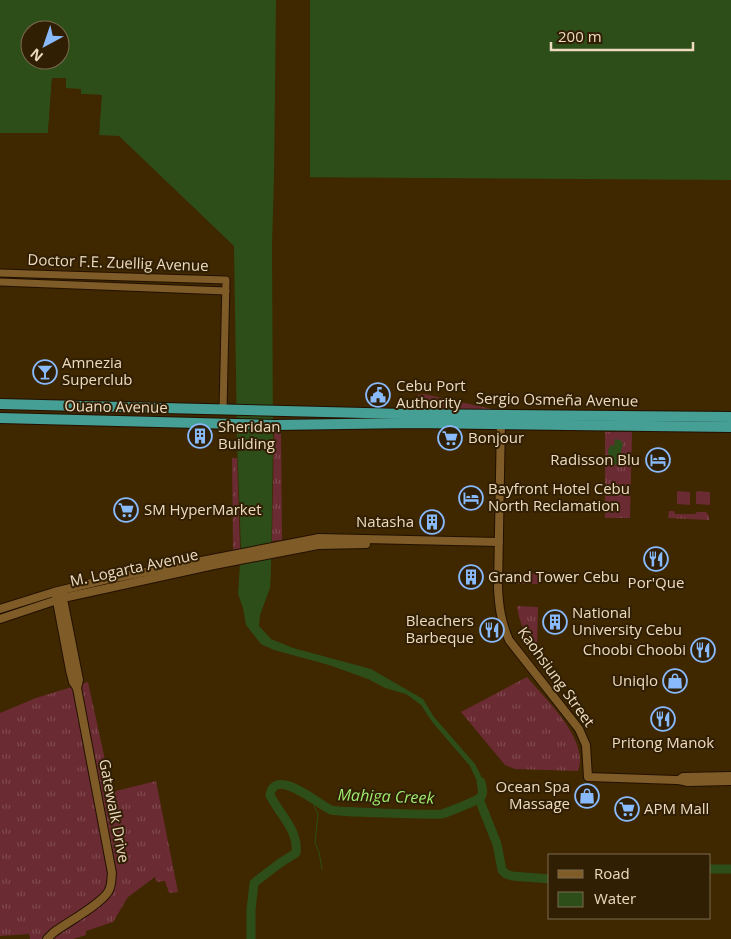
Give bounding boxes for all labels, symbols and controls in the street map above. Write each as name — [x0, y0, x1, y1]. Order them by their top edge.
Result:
north arrow — [20, 20, 70, 70]
scale bar — [551, 20, 694, 52]
text: 200 m — [558, 26, 602, 46]
text: N — [26, 44, 47, 66]
street label: Doctor F.E. Zuellig Avenue — [27, 249, 209, 275]
place label: Amnezia Superclub — [62, 352, 133, 389]
bar icon: Amnezia Superclub — [32, 359, 58, 385]
place label: Cebu Port Authority — [396, 375, 466, 412]
public building icon: Cebu Port Authority — [365, 382, 391, 408]
street label: Sergio Osmeña Avenue — [476, 388, 638, 410]
street label: Ouano Avenue — [64, 395, 168, 417]
place label: Sheridan Building — [218, 416, 280, 453]
building icon: Sheridan Building — [187, 423, 213, 449]
supermarket icon: Bonjour — [437, 425, 463, 451]
place label: Bonjour — [468, 427, 524, 447]
hotel icon: Radisson Blu — [645, 447, 671, 473]
place label: Radisson Blu — [550, 449, 640, 469]
place label: Bayfront Hotel Cebu North Reclamation — [488, 478, 630, 515]
hotel icon: Bayfront Hotel Cebu North Reclamation — [458, 485, 484, 511]
supermarket icon: SM HyperMarket — [113, 497, 139, 523]
place label: SM HyperMarket — [144, 499, 262, 519]
building icon: Natasha — [419, 509, 445, 535]
place label: Natasha — [356, 511, 414, 531]
street label: M. Logarta Avenue — [68, 544, 200, 590]
restaurant icon: Por'Que — [643, 546, 669, 572]
building icon: Grand Tower Cebu — [458, 564, 484, 590]
place label: Grand Tower Cebu — [488, 566, 619, 586]
place label: Por'Que — [628, 572, 684, 592]
place label: National University Cebu — [572, 602, 682, 639]
building icon: National University Cebu — [542, 609, 568, 635]
place label: Bleachers Barbeque — [405, 610, 474, 647]
restaurant icon: Bleachers Barbeque — [479, 617, 505, 643]
street label: Kaohsiung Street — [514, 622, 600, 730]
restaurant icon: Choobi Choobi — [690, 637, 716, 663]
place label: Choobi Choobi — [583, 639, 686, 659]
shop icon: Uniqlo — [662, 668, 688, 694]
place label: Uniqlo — [612, 670, 658, 690]
restaurant icon: Pritong Manok — [650, 706, 676, 732]
place label: Pritong Manok — [612, 732, 714, 752]
street label: Gatewalk Drive — [95, 757, 135, 864]
place label: Ocean Spa Massage — [496, 776, 570, 813]
water label: Mahiga Creek — [337, 783, 436, 809]
shop icon: Ocean Spa Massage — [574, 783, 600, 809]
supermarket icon: APM Mall — [614, 796, 640, 822]
place label: APM Mall — [644, 798, 709, 818]
legend — [548, 854, 711, 919]
text: Road — [594, 863, 630, 883]
text: Water — [594, 888, 636, 908]

